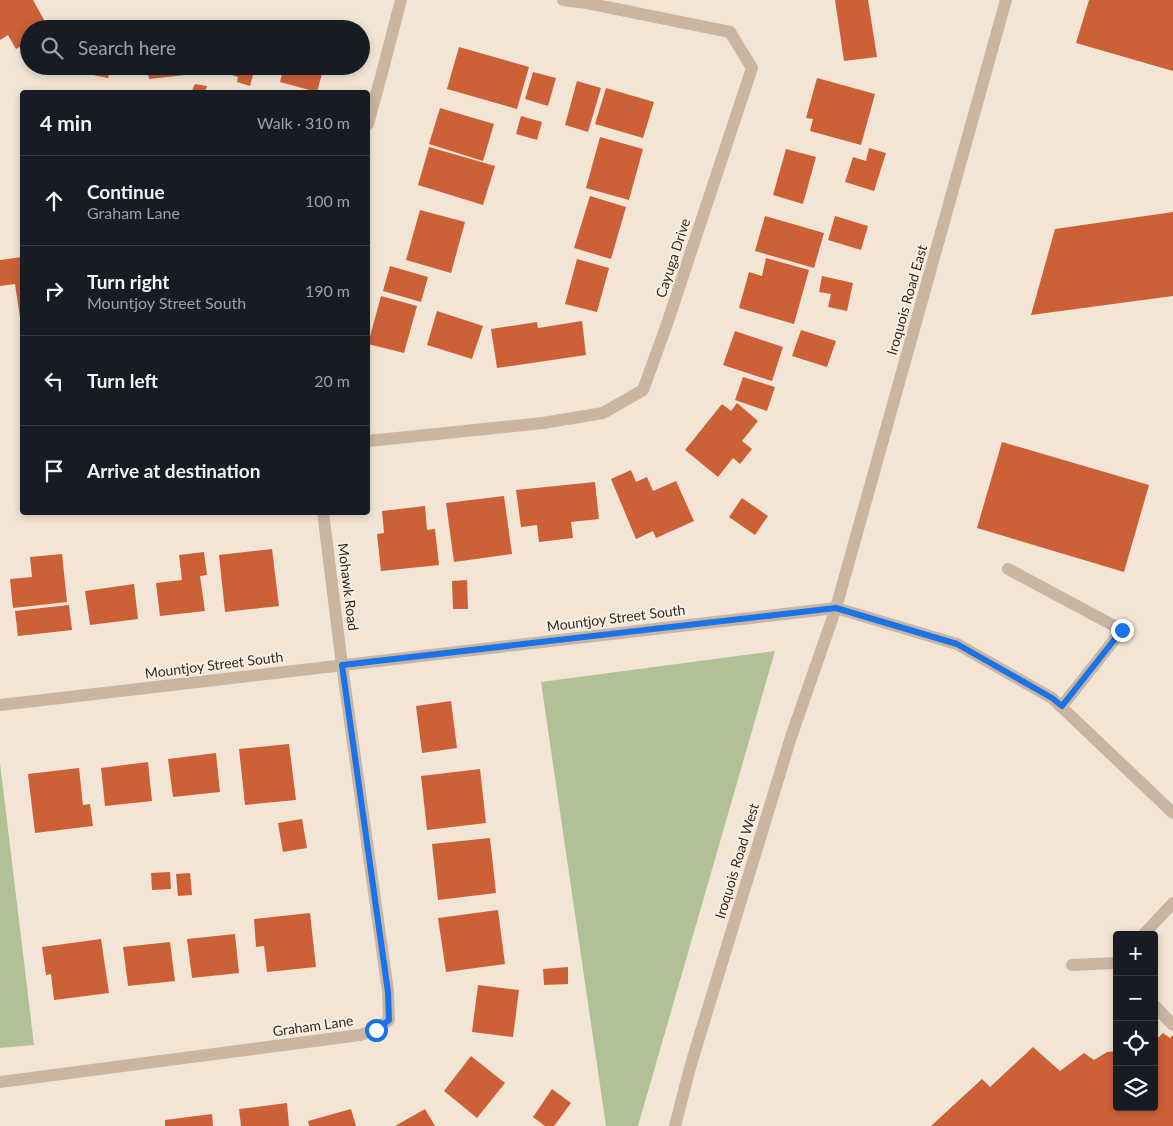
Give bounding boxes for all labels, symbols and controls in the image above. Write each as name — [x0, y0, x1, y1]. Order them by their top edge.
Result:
search box — [20, 20, 370, 75]
icon: search — [38, 34, 66, 62]
text: Search here — [78, 36, 176, 59]
text: 4 min — [40, 110, 92, 135]
text: Walk · 310 m — [257, 113, 350, 132]
text: Continue — [87, 180, 165, 203]
icon: ahead — [40, 187, 68, 215]
text: 100 m — [305, 191, 350, 210]
text: Graham Lane — [87, 203, 180, 222]
street label: Cayuga Drive — [652, 216, 693, 300]
street label: Iroquois Road East — [883, 243, 930, 357]
text: Turn right — [87, 270, 169, 293]
icon: right — [40, 277, 68, 305]
text: 190 m — [305, 281, 350, 300]
text: Mountjoy Street South — [87, 293, 246, 312]
icon: left — [40, 367, 68, 395]
text: Turn left — [87, 369, 158, 392]
text: 20 m — [314, 371, 350, 390]
icon: arrive — [40, 457, 68, 485]
text: Arrive at destination — [87, 459, 260, 482]
street label: Mohawk Road — [335, 542, 362, 632]
street label: Mountjoy Street South — [546, 601, 686, 634]
route end — [1111, 619, 1134, 642]
street label: Mountjoy Street South — [144, 648, 284, 681]
street label: Iroquois Road West — [711, 801, 762, 921]
map controls — [1113, 931, 1158, 1111]
button: + — [1113, 931, 1158, 976]
button: − — [1113, 976, 1158, 1021]
street label: Graham Lane — [272, 1011, 354, 1040]
route start — [365, 1019, 388, 1042]
button: locate — [1113, 1021, 1158, 1066]
button: layers — [1113, 1066, 1158, 1111]

